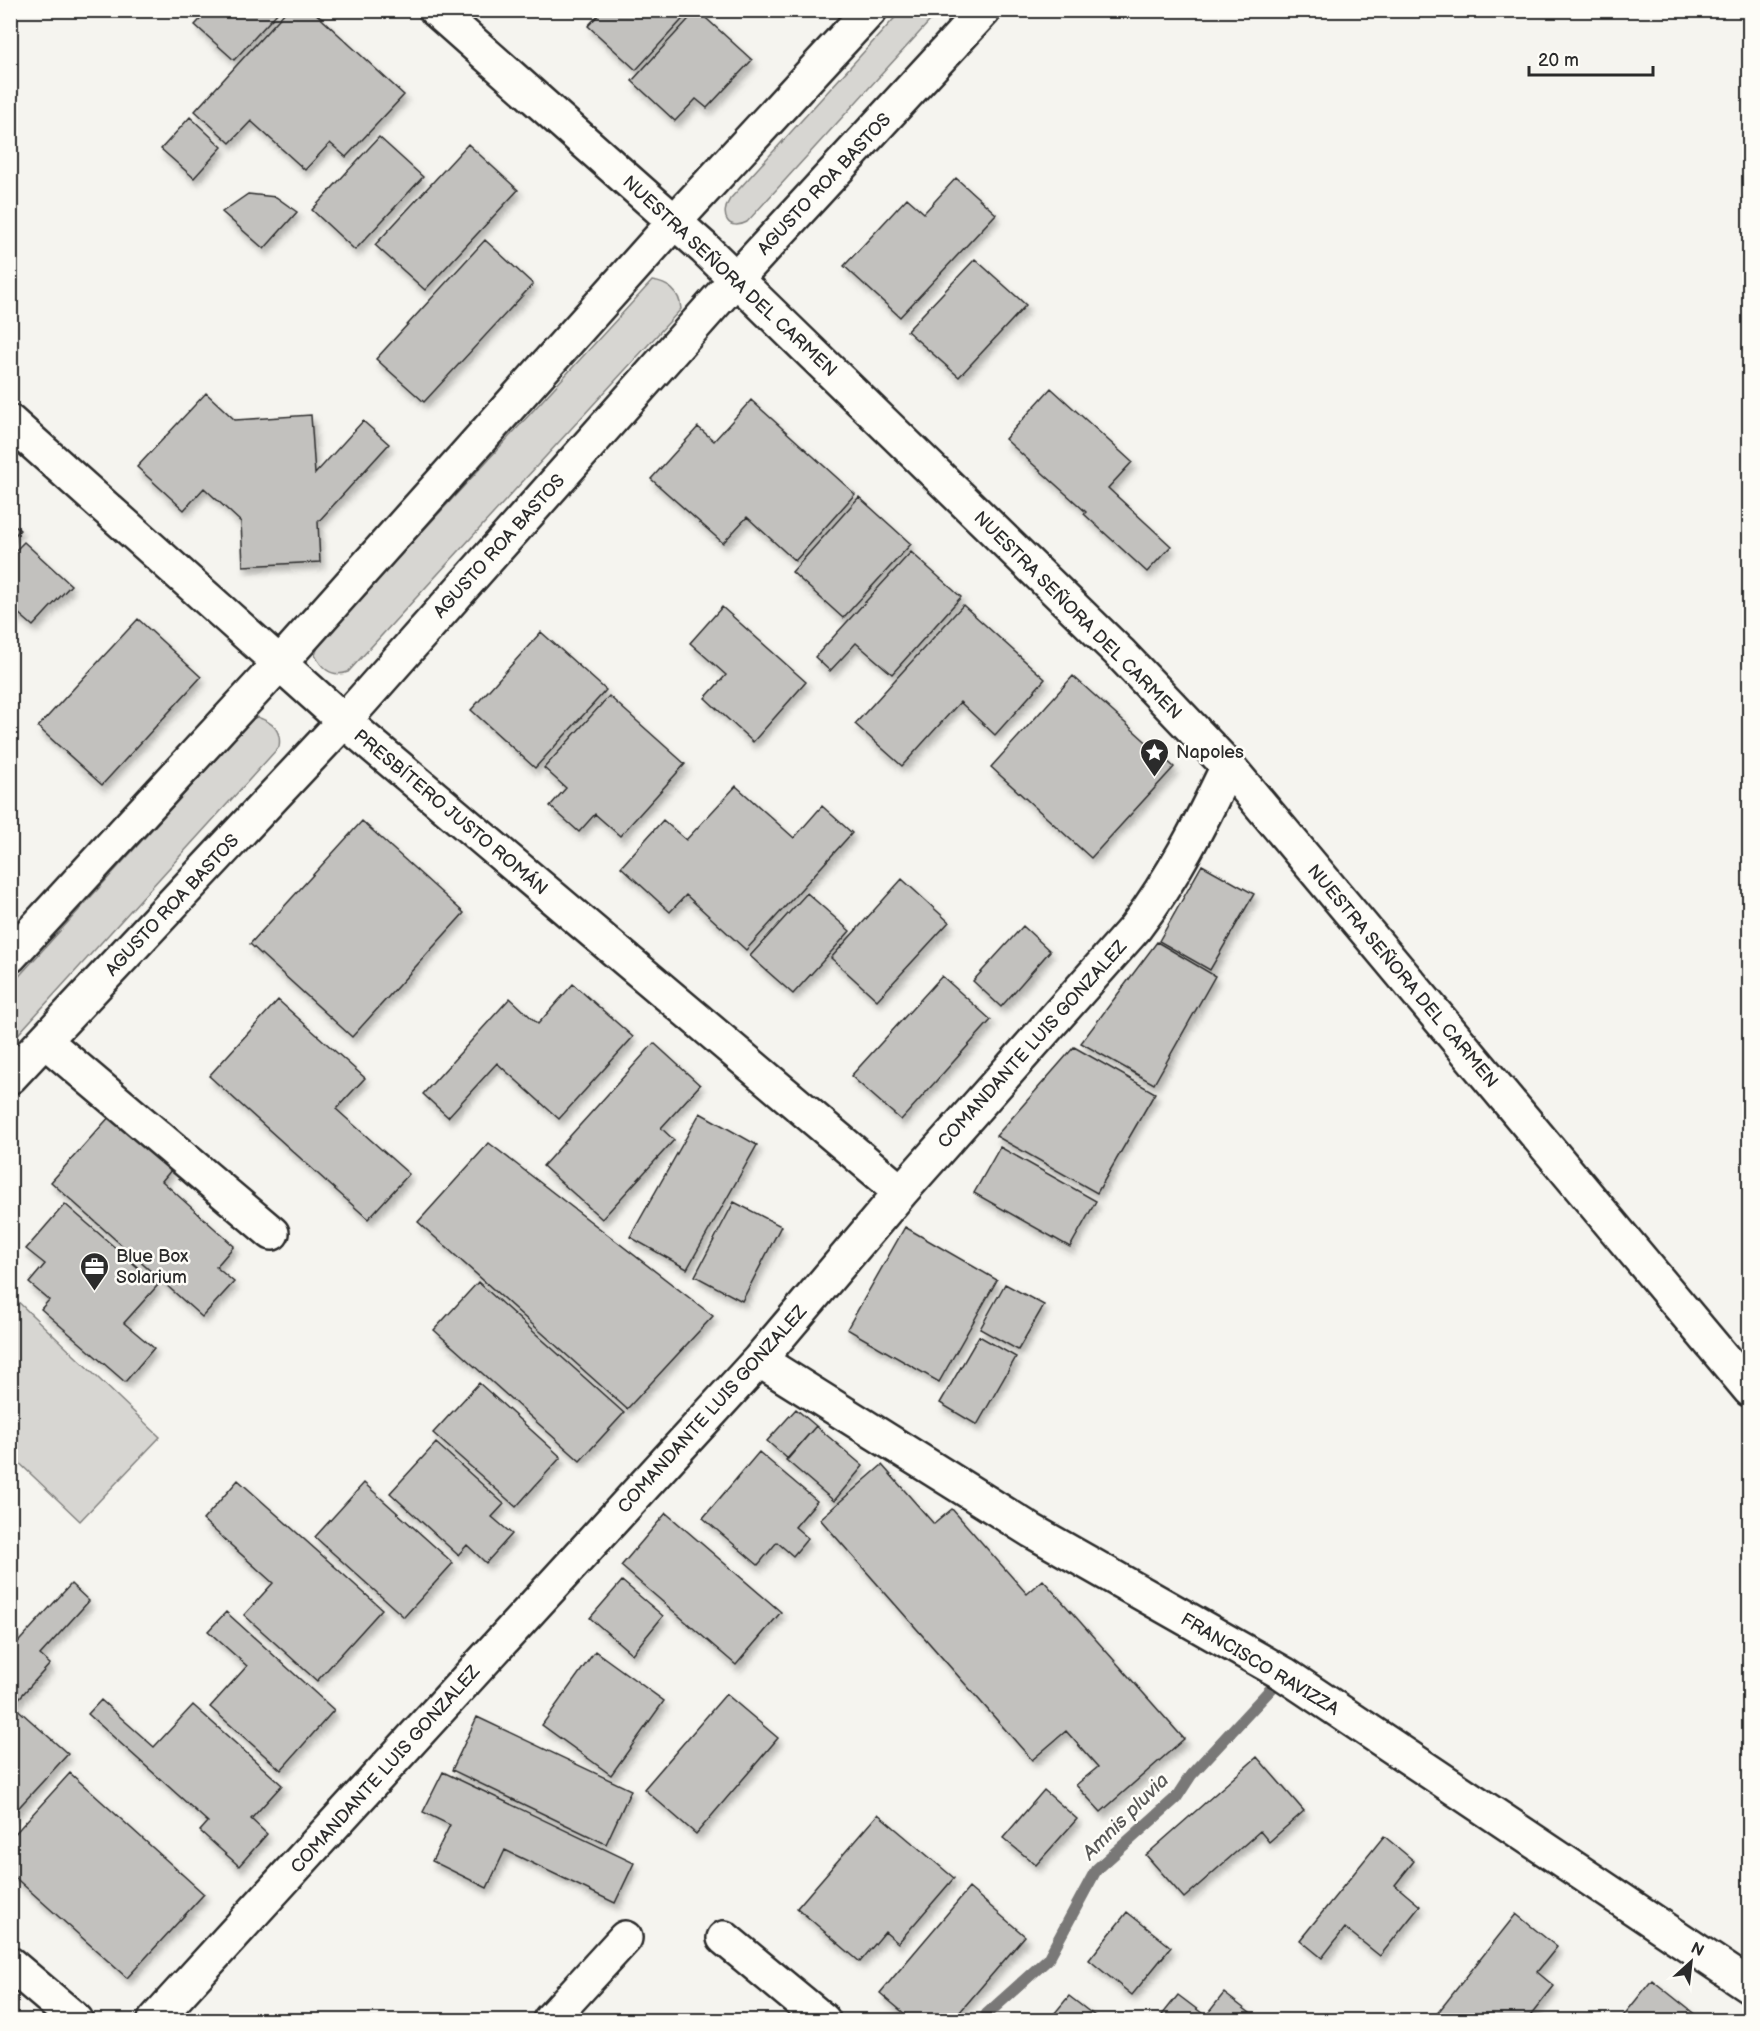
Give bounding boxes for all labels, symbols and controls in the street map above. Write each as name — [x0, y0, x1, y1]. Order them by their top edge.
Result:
scale bar — [1529, 39, 1654, 77]
text: 20 m — [1538, 50, 1579, 71]
street label: AGUSTO ROA BASTOS — [753, 109, 896, 259]
street label: NUESTRA SEÑORA DEL CARMEN — [618, 171, 842, 381]
street label: AGUSTO ROA BASTOS — [429, 470, 569, 622]
street label: NUESTRA SEÑORA DEL CARMEN — [969, 506, 1187, 724]
street label: PRESBÍTERO JUSTO ROMÁN — [350, 724, 553, 900]
place icon: Napoles — [1139, 736, 1171, 778]
place label: Napoles — [1176, 742, 1244, 763]
street label: AGUSTO ROA BASTOS — [101, 830, 244, 980]
street label: NUESTRA SEÑORA DEL CARMEN — [1303, 860, 1503, 1092]
street label: COMANDANTE LUIS GONZALEZ — [934, 936, 1131, 1152]
place label: Blue Box Solarium — [116, 1246, 189, 1288]
office icon: Blue Box Solarium — [79, 1250, 111, 1292]
street label: COMANDANTE LUIS GONZALEZ — [614, 1301, 811, 1517]
street label: FRANCISCO RAVIZZA — [1177, 1609, 1343, 1720]
street label: COMANDANTE LUIS GONZALEZ — [287, 1661, 484, 1877]
water label: Amnis pluvia — [1077, 1769, 1174, 1866]
north arrow — [1661, 1932, 1721, 1992]
text: N — [1687, 1939, 1707, 1961]

